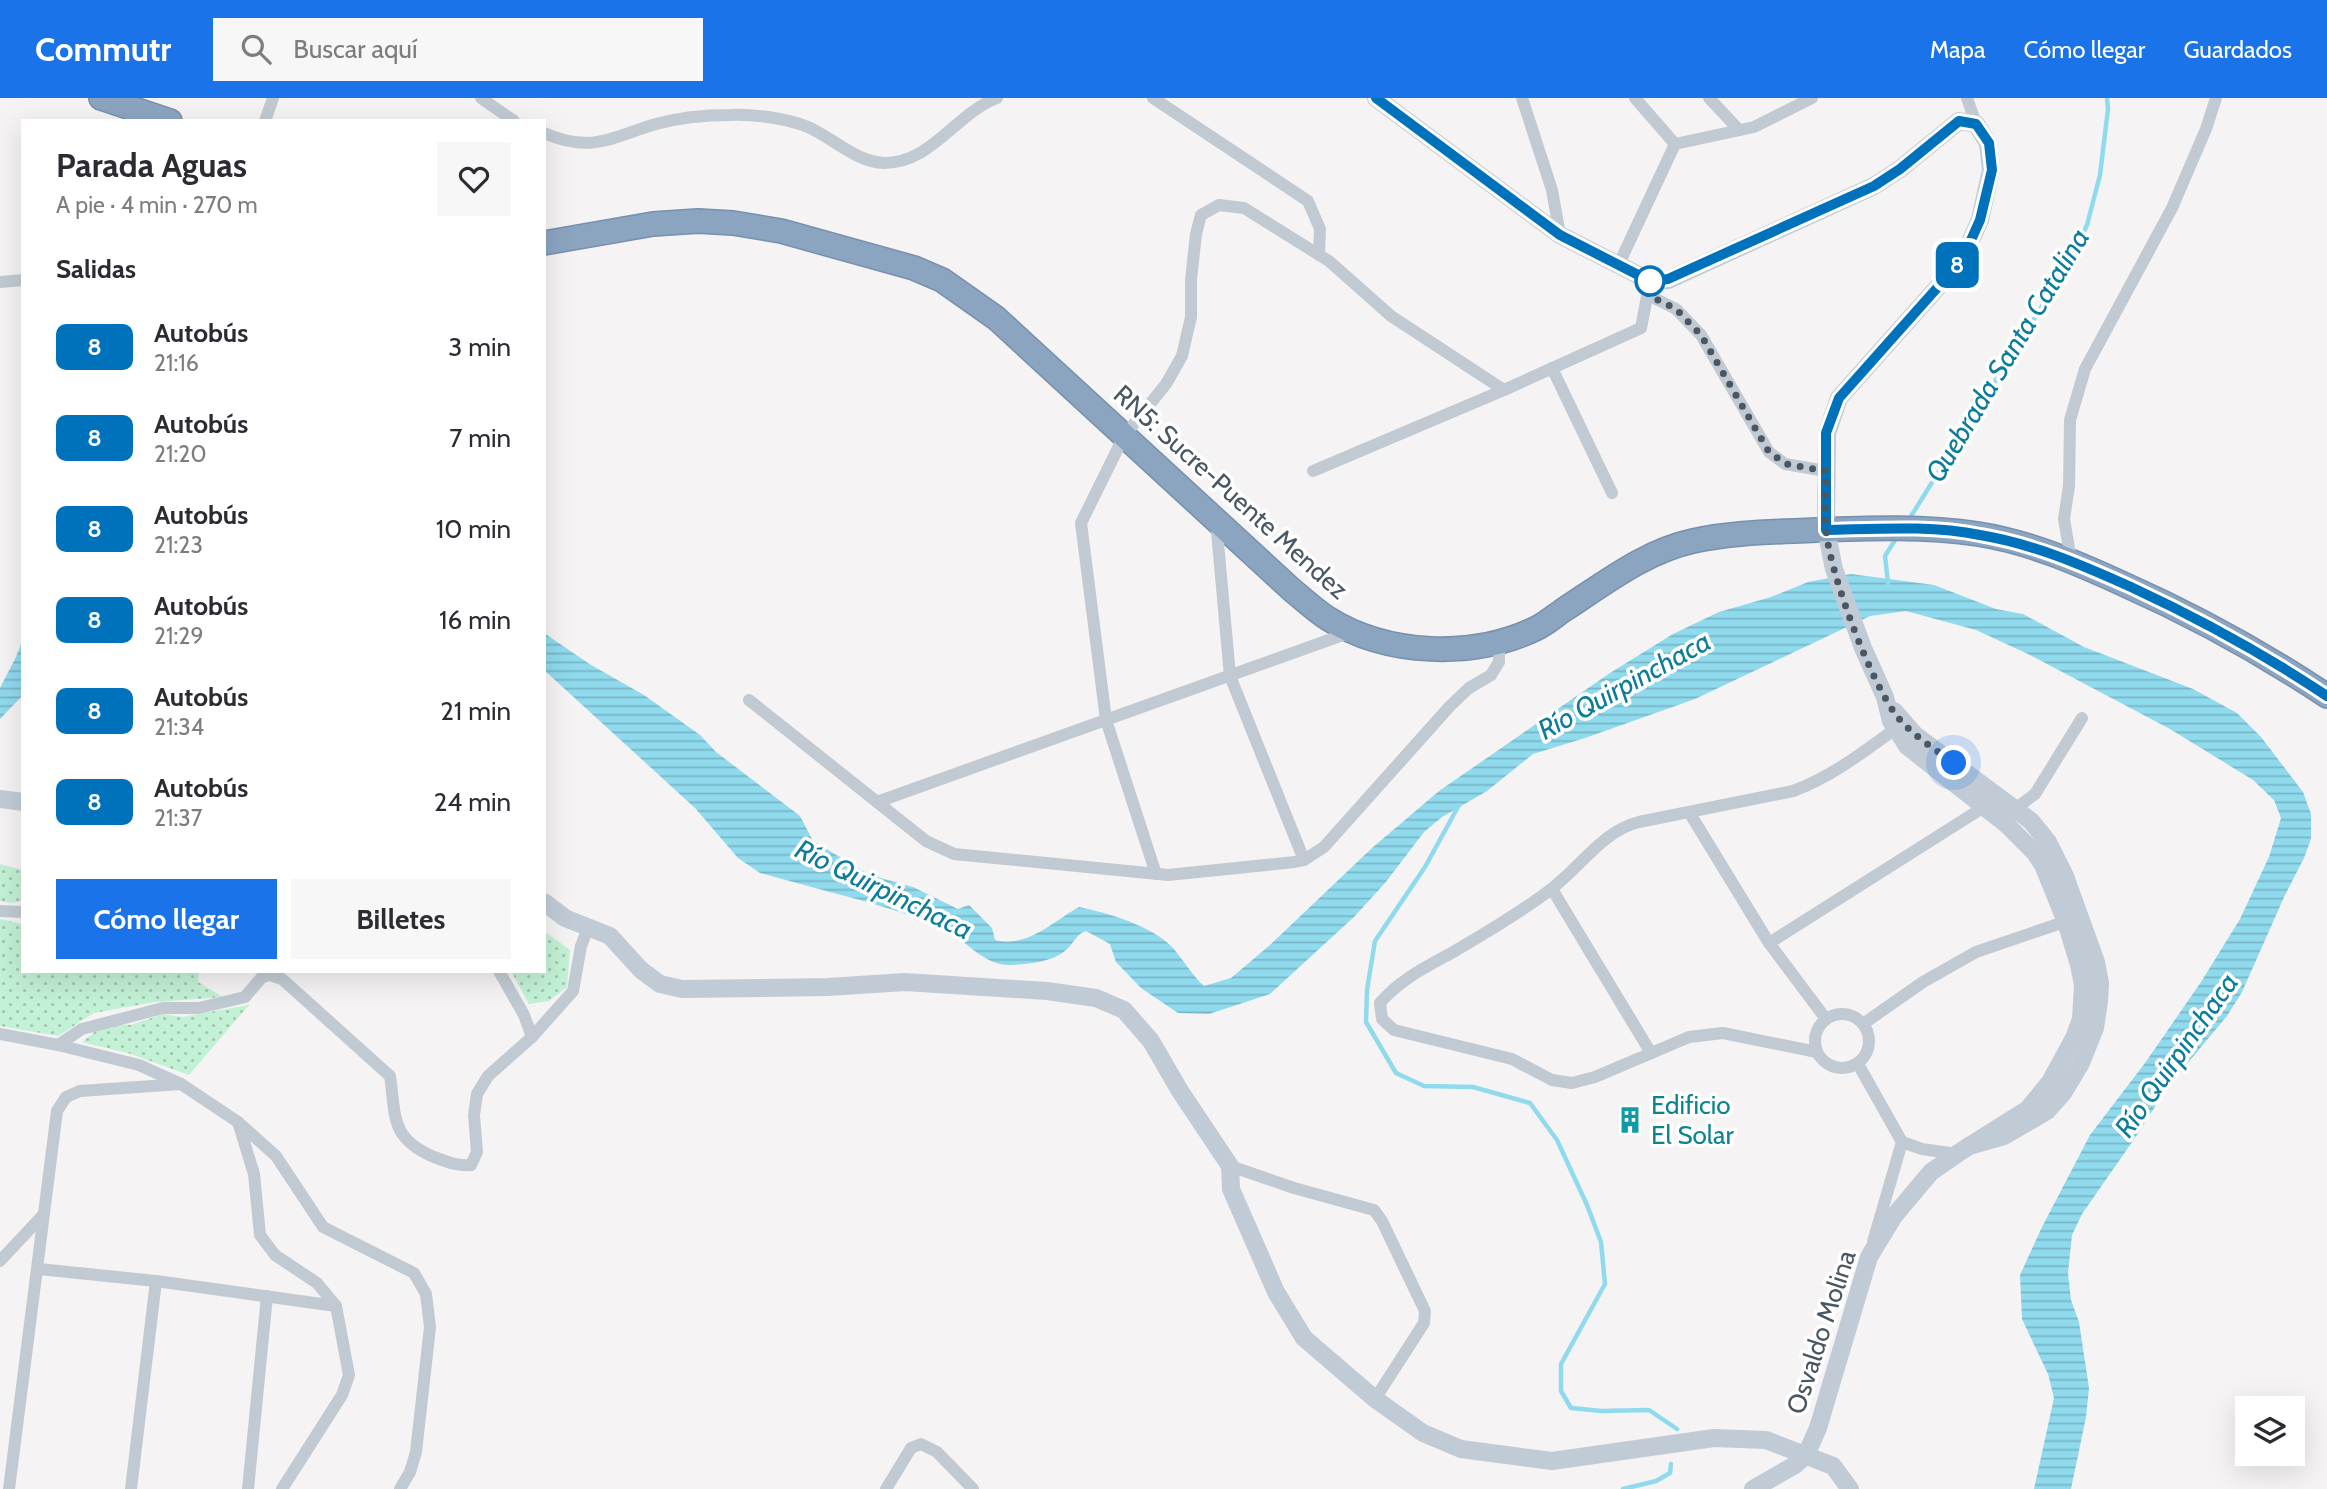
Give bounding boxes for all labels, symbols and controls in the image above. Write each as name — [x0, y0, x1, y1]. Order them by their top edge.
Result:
search box — [213, 18, 703, 81]
text: Commutr — [35, 29, 171, 69]
icon: search — [237, 30, 275, 68]
text: Buscar aquí — [293, 33, 418, 65]
text: Mapa — [1930, 35, 1986, 64]
text: Cómo llegar — [2024, 35, 2145, 64]
text: Guardados — [2183, 35, 2292, 64]
button: heart — [437, 142, 511, 216]
text: Parada Aguas — [56, 145, 247, 185]
text: A pie · 4 min · 270 m — [56, 191, 258, 219]
water label: Quebrada Santa Catalina — [1918, 222, 2096, 488]
line badge: 8 — [1934, 242, 1980, 288]
text: 8 — [1950, 250, 1964, 279]
text: Salidas — [56, 253, 136, 285]
unlabelled marker — [1635, 266, 1665, 296]
text: Autobús — [154, 317, 248, 349]
text: 3 min — [448, 331, 511, 363]
text: 8 — [87, 332, 102, 361]
text: 21:16 — [154, 349, 199, 377]
street label: RN5: Sucre-Puente Mendez — [1107, 378, 1355, 606]
text: Autobús — [154, 408, 248, 440]
text: 7 min — [449, 422, 511, 454]
text: 8 — [87, 423, 102, 452]
text: 21:20 — [154, 440, 206, 468]
text: Autobús — [154, 499, 248, 531]
text: 10 min — [436, 513, 511, 545]
text: 8 — [87, 514, 102, 543]
text: 21:23 — [154, 531, 203, 559]
text: Autobús — [154, 590, 248, 622]
text: 16 min — [439, 604, 511, 636]
text: 8 — [87, 605, 102, 634]
text: 21:29 — [154, 622, 203, 650]
water label: Río Quirpinchaca — [1532, 623, 1716, 747]
text: Autobús — [154, 681, 248, 713]
text: 21 min — [440, 695, 511, 727]
text: 8 — [87, 696, 102, 725]
text: 21:34 — [154, 713, 204, 741]
your location — [1936, 745, 1971, 780]
text: Autobús — [154, 772, 248, 804]
text: 24 min — [434, 786, 511, 818]
text: 8 — [87, 787, 102, 816]
text: 21:37 — [154, 804, 202, 832]
water label: Río Quirpinchaca — [790, 832, 978, 946]
button: Cómo llegar — [56, 879, 277, 959]
button: Billetes — [291, 879, 511, 959]
water label: Río Quirpinchaca — [2107, 966, 2245, 1144]
place label: Edificio El Solar — [1651, 1089, 1734, 1151]
building icon: Edificio El Solar — [1615, 1105, 1645, 1135]
street label: Osvaldo Molina — [1780, 1246, 1863, 1418]
map controls — [2235, 1396, 2305, 1466]
button: layers — [2235, 1396, 2305, 1466]

